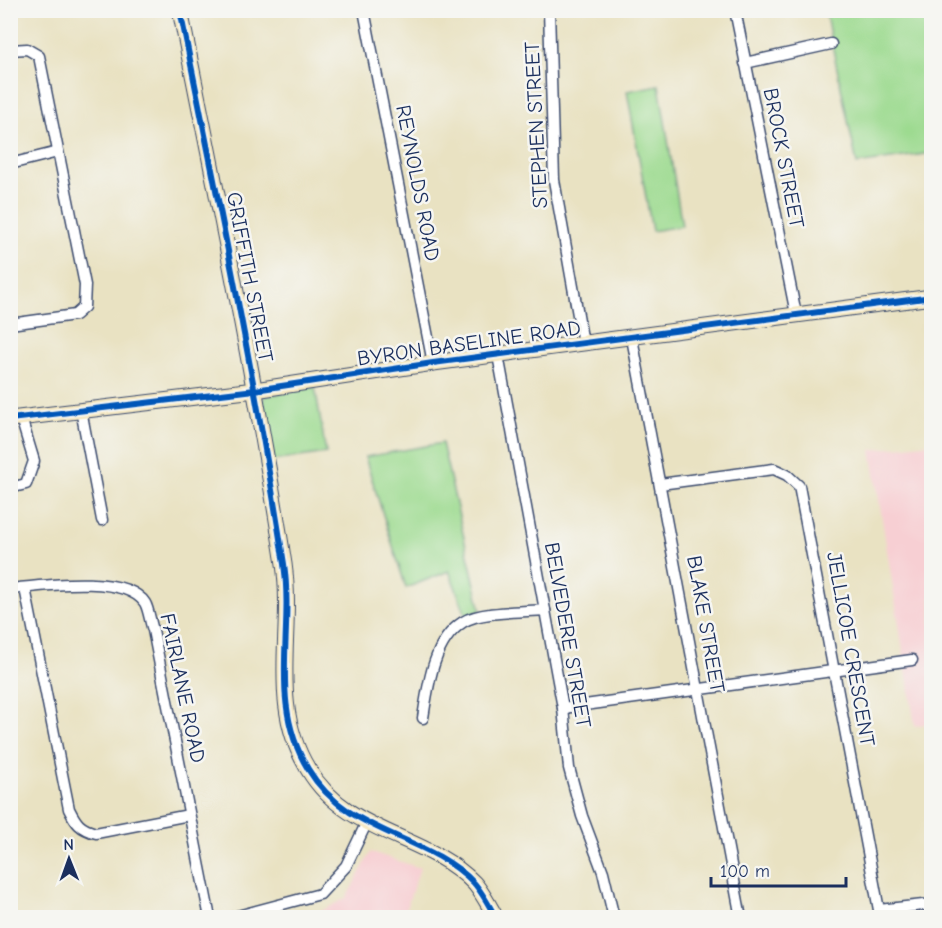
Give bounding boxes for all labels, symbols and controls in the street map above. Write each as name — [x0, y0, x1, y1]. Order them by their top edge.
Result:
street label: STEPHEN STREET — [520, 41, 552, 209]
street label: BROCK STREET — [759, 86, 809, 230]
street label: REYNOLDS ROAD — [391, 103, 445, 263]
street label: GRIFFITH STREET — [222, 190, 278, 364]
street label: BYRON BASELINE ROAD — [356, 315, 582, 371]
street label: BELVEDERE STREET — [540, 540, 596, 730]
street label: JELLICOE CRESCENT — [822, 550, 880, 748]
street label: BLAKE STREET — [682, 554, 730, 694]
street label: FAIRLANE ROAD — [155, 611, 211, 765]
north arrow — [39, 829, 99, 889]
text: N — [63, 836, 74, 854]
scale bar — [711, 850, 846, 888]
text: 100 m — [720, 861, 770, 882]

